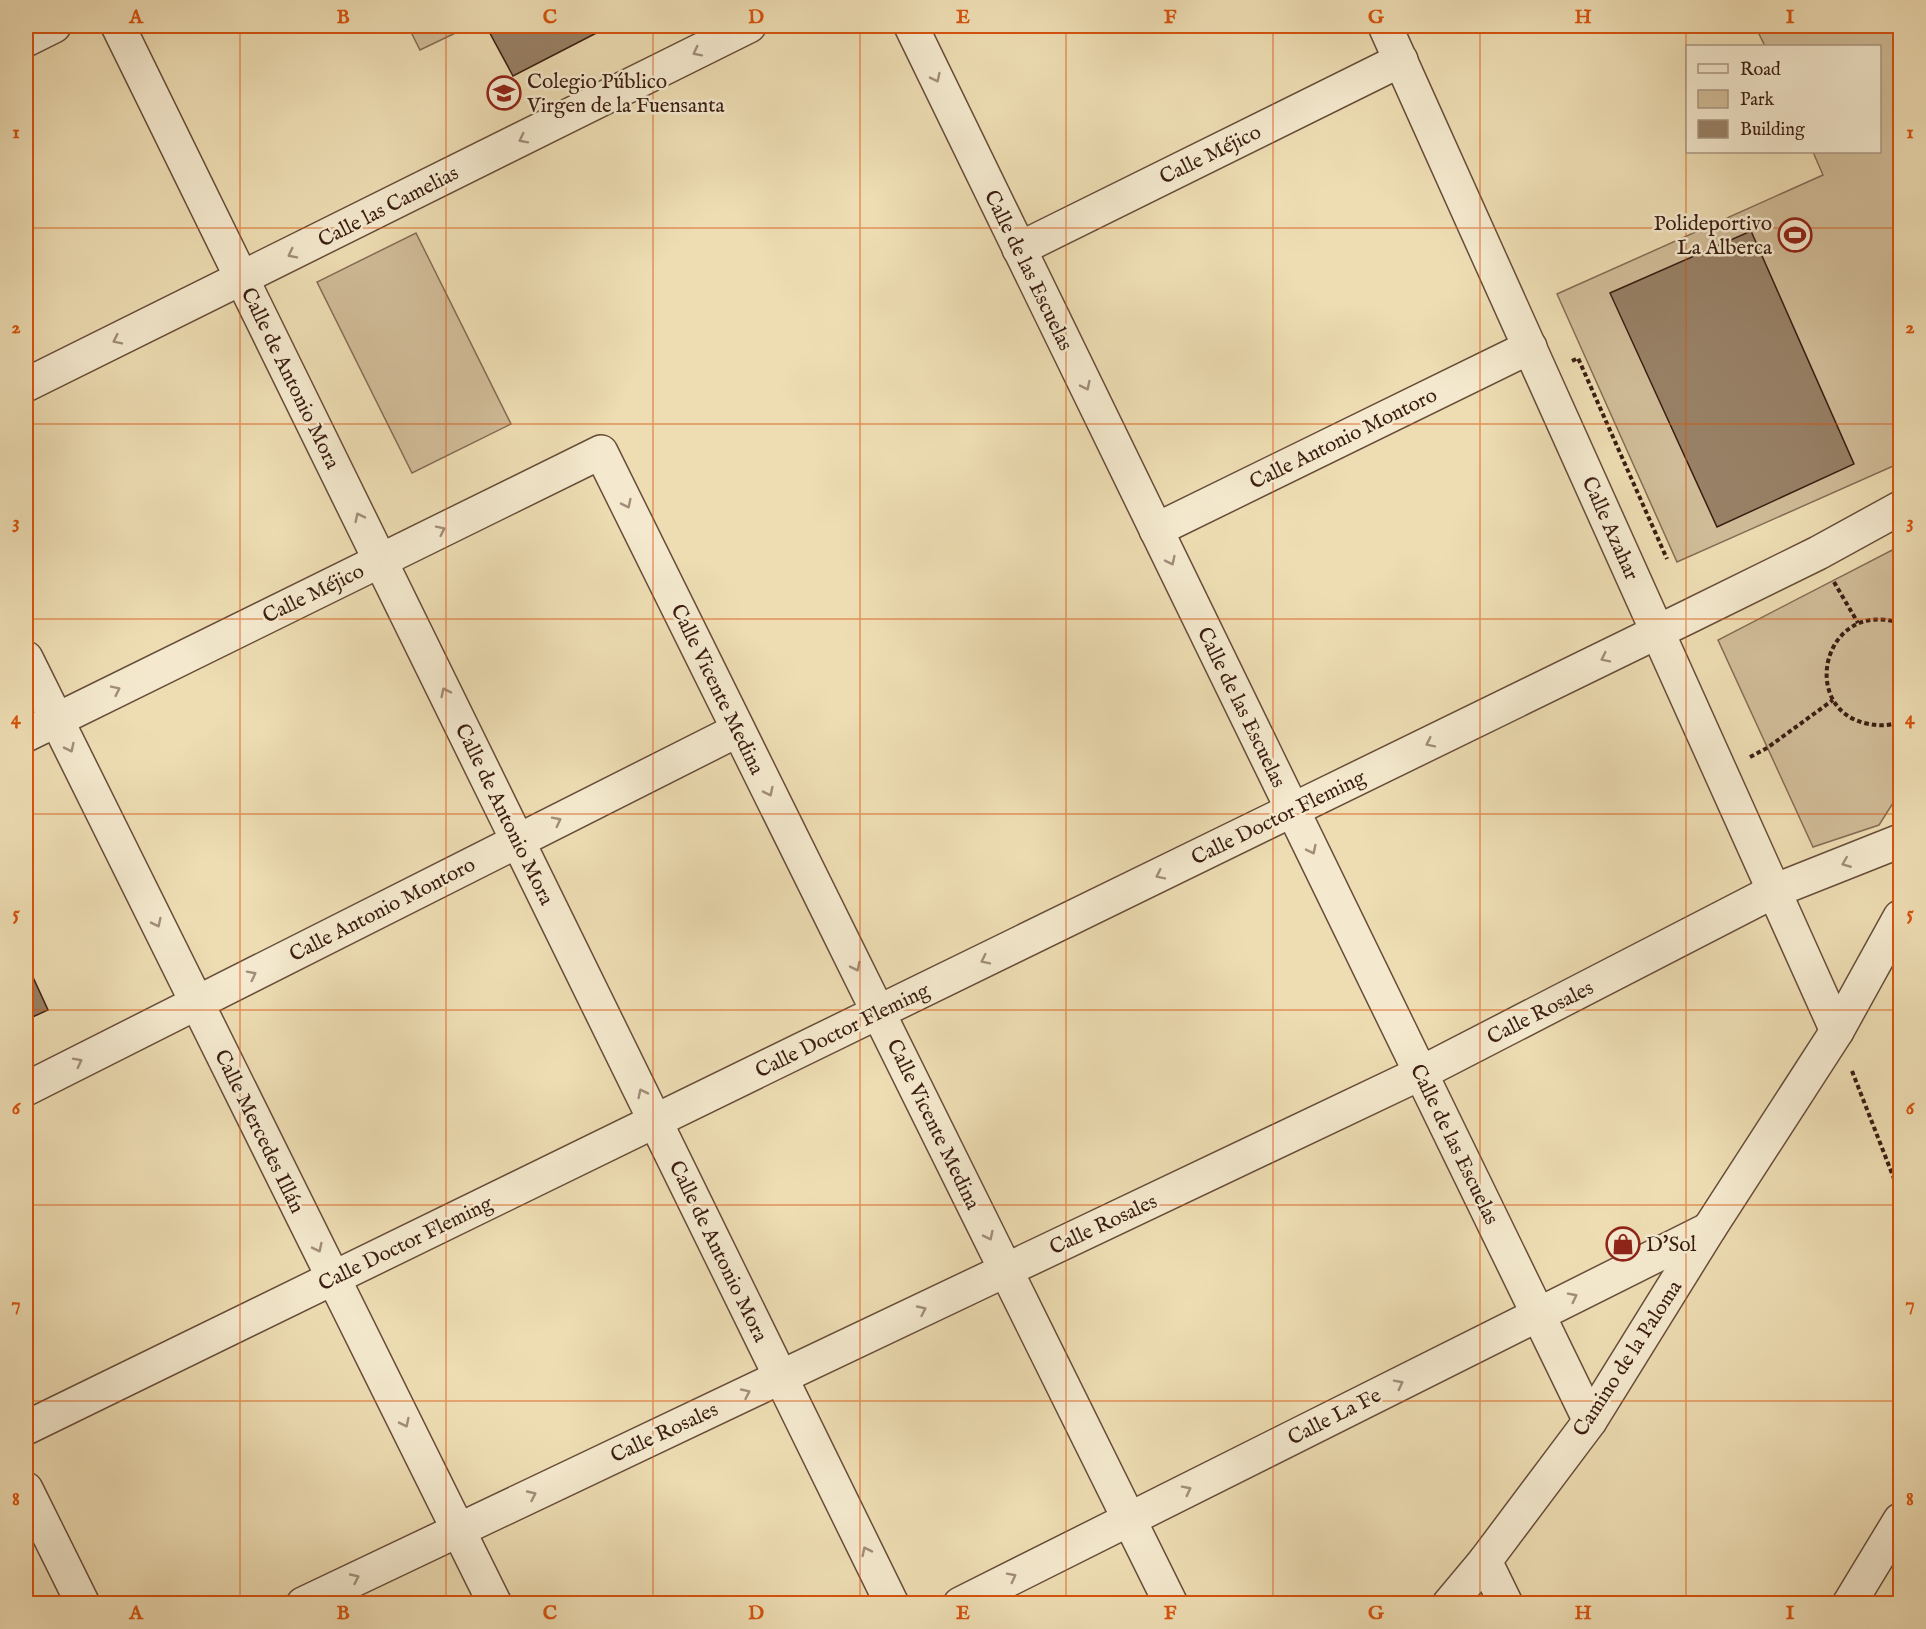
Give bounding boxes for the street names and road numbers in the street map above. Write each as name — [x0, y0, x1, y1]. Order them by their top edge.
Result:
street label: Calle Méjico — [1155, 119, 1266, 192]
street label: Calle las Camelias — [314, 160, 464, 254]
street label: Calle de las Escuelas — [977, 186, 1078, 355]
street label: Calle de Antonio Mora — [234, 283, 346, 475]
street label: Calle Antonio Montoro — [1245, 382, 1442, 496]
street label: Calle Azahar — [1575, 473, 1645, 585]
street label: Calle Méjico — [258, 558, 369, 631]
street label: Calle Vicente Medina — [664, 600, 770, 780]
street label: Calle de las Escuelas — [1190, 623, 1291, 792]
street label: Calle de Antonio Mora — [448, 719, 560, 911]
street label: Calle Doctor Fleming — [1187, 764, 1371, 872]
street label: Calle Antonio Montoro — [285, 852, 480, 969]
street label: Calle Rosales — [1483, 975, 1599, 1052]
street label: Calle Doctor Fleming — [751, 977, 935, 1085]
street label: Calle Vicente Medina — [880, 1035, 986, 1215]
street label: Calle Mercedes Illán — [207, 1045, 310, 1218]
street label: Calle de las Escuelas — [1403, 1060, 1504, 1229]
street label: Calle de Antonio Mora — [662, 1156, 774, 1348]
street label: Calle Rosales — [1045, 1189, 1162, 1262]
street label: Calle Doctor Fleming — [314, 1190, 498, 1298]
street label: Camino de la Paloma — [1568, 1275, 1689, 1442]
street label: Calle La Fe — [1284, 1382, 1386, 1452]
street label: Calle Rosales — [606, 1397, 723, 1470]

